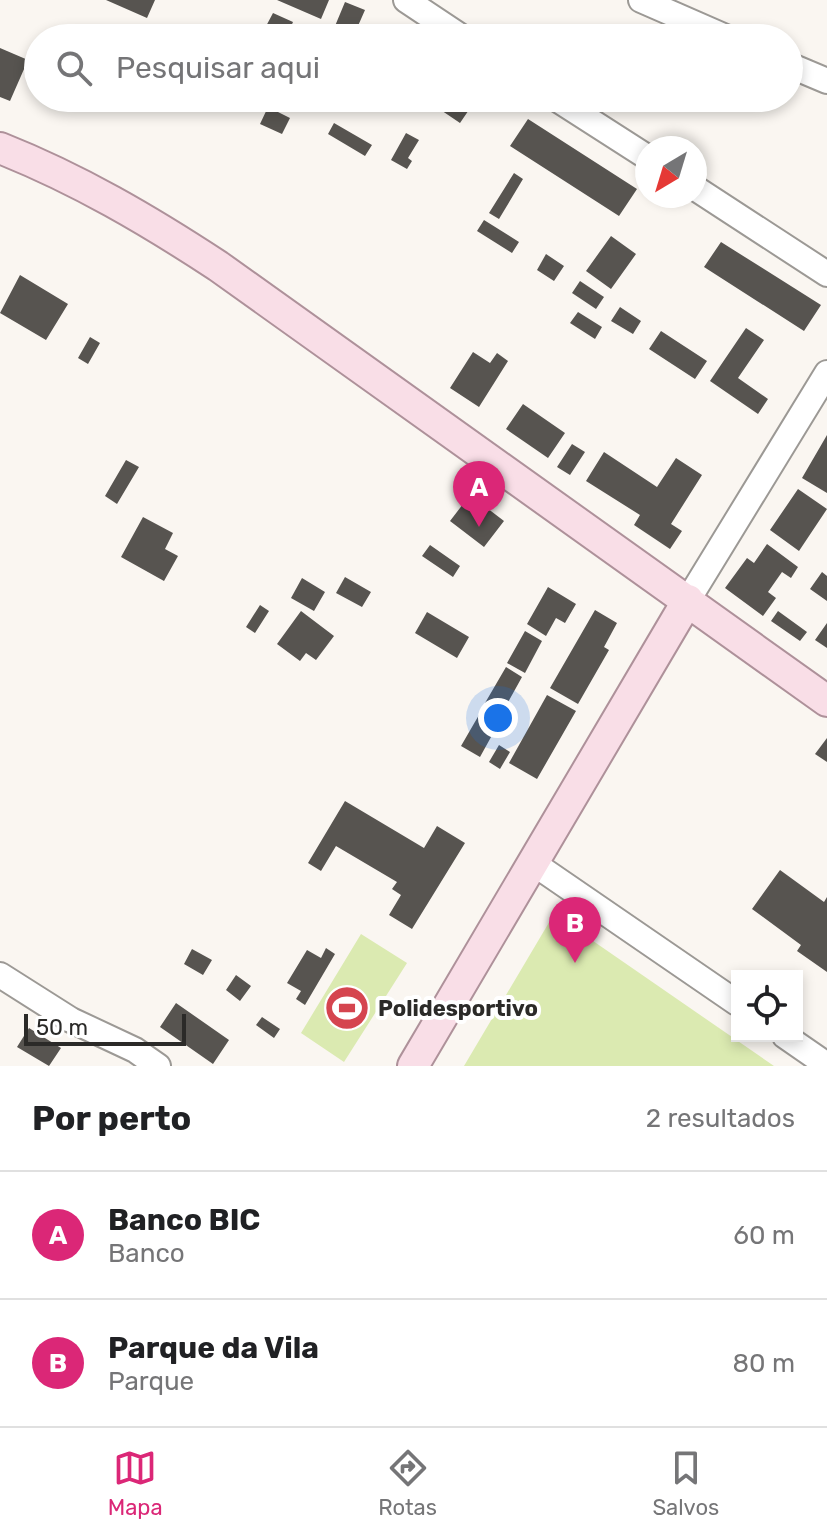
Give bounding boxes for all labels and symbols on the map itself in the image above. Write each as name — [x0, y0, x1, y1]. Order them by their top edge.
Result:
north arrow — [635, 136, 707, 208]
pin: A — [453, 461, 505, 527]
your location — [478, 698, 518, 738]
pin: B — [549, 897, 601, 963]
sports icon: Polidesportivo — [323, 984, 371, 1032]
place label: Polidesportivo — [378, 995, 538, 1022]
scale bar — [24, 1010, 186, 1046]

